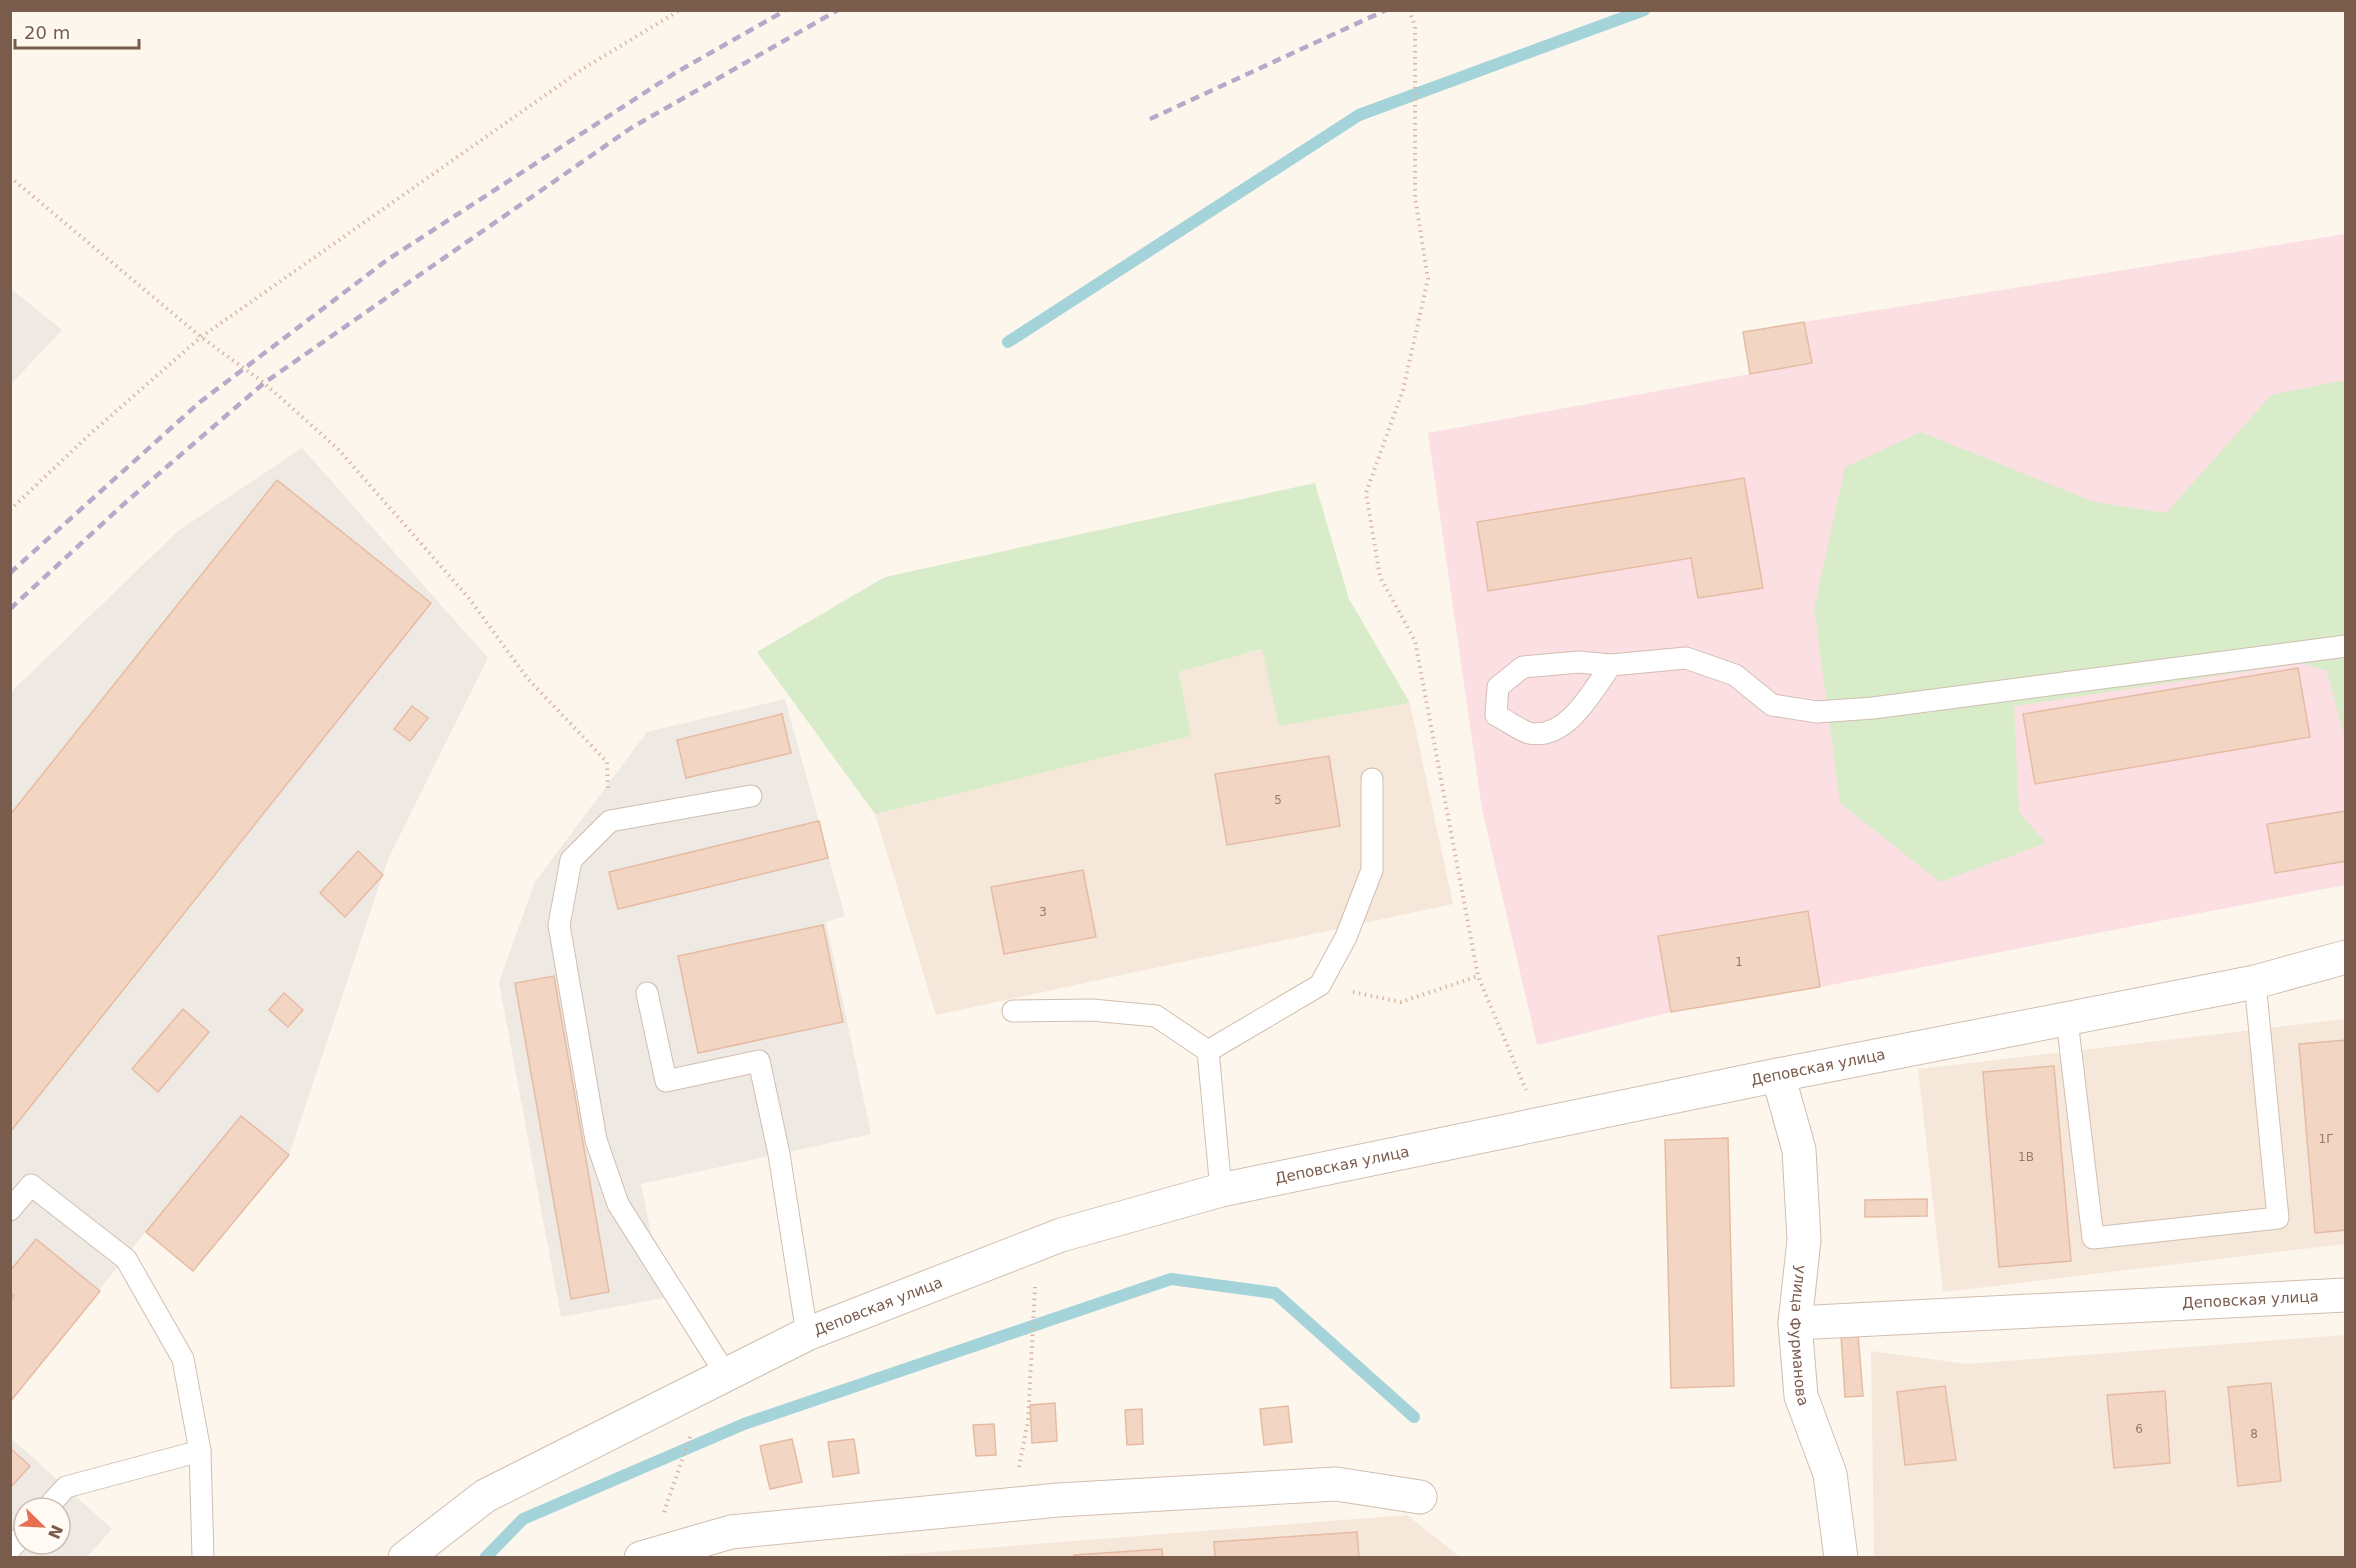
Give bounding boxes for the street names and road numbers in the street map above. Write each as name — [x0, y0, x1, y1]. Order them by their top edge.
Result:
street label: Деповская улица — [1749, 1045, 1887, 1089]
street label: Деповская улица — [1273, 1142, 1411, 1188]
street label: улица Фурманова — [1786, 1264, 1813, 1408]
street label: Деповская улица — [811, 1273, 945, 1340]
street label: Деповская улица — [2182, 1287, 2319, 1312]

